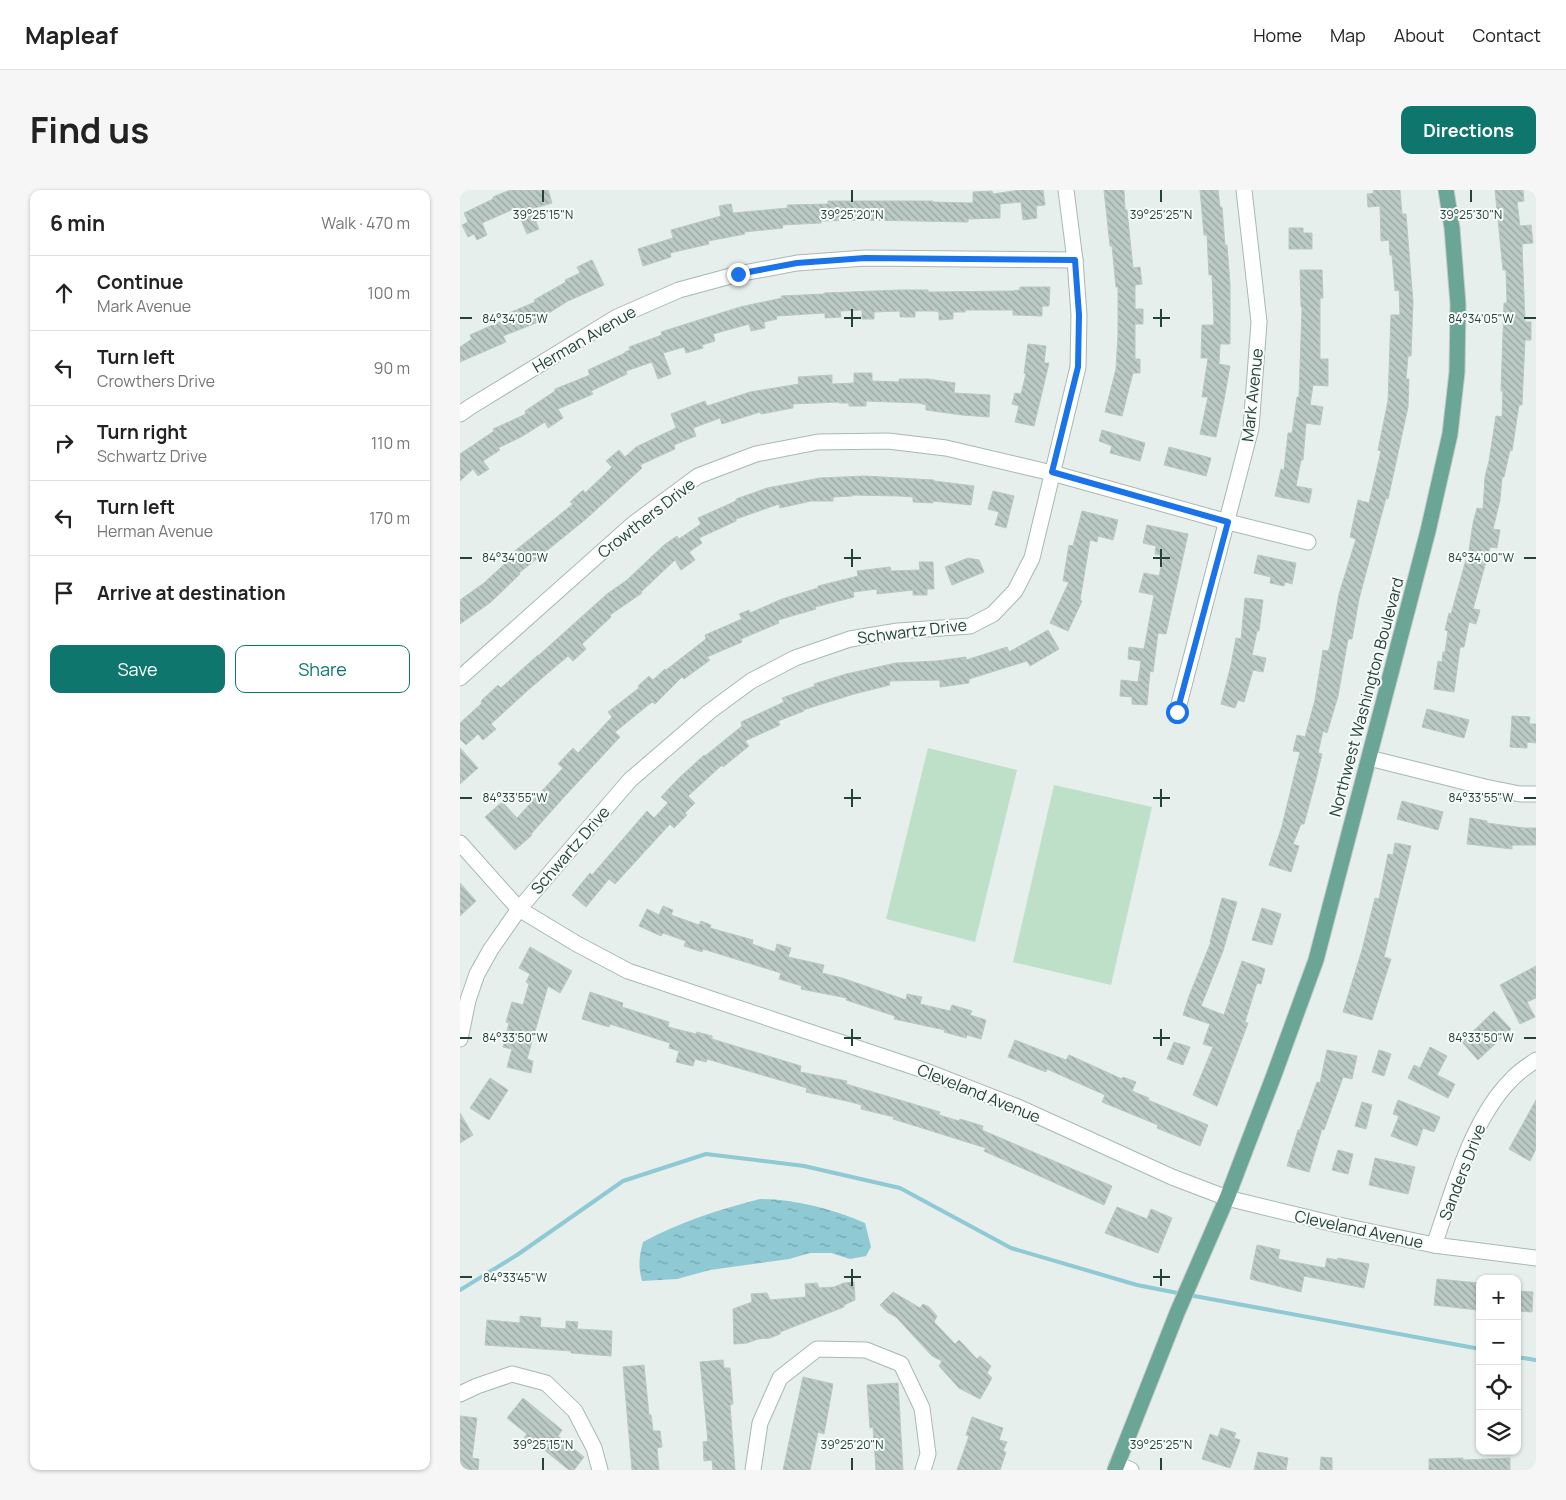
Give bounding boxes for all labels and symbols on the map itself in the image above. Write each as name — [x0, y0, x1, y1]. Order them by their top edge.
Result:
text: 39°25'15"N — [513, 206, 573, 223]
text: 39°25'20"N — [821, 206, 883, 223]
text: 39°25'25"N — [1130, 206, 1192, 223]
text: 39°25'30"N — [1440, 206, 1502, 223]
route end — [727, 263, 750, 286]
street label: Herman Avenue — [528, 300, 640, 378]
text: 84°34'05"W — [482, 310, 549, 327]
text: 84°34'05"W — [1448, 310, 1515, 327]
street label: Mark Avenue — [1236, 347, 1268, 443]
street label: Crowthers Drive — [593, 473, 699, 563]
text: 84°34'00"W — [482, 549, 549, 566]
text: 84°34'00"W — [1448, 549, 1515, 566]
street label: Northwest Washington Boulevard — [1323, 575, 1409, 819]
street label: Schwartz Drive — [856, 613, 968, 649]
route start — [1166, 701, 1189, 724]
text: 84°33'55"W — [482, 789, 548, 806]
text: 84°33'55"W — [1448, 789, 1514, 806]
street label: Schwartz Drive — [526, 801, 614, 899]
text: 84°33'50"W — [482, 1029, 548, 1046]
text: 84°33'50"W — [1448, 1029, 1514, 1046]
street label: Cleveland Avenue — [914, 1058, 1044, 1128]
street label: Sanders Drive — [1434, 1121, 1490, 1223]
street label: Cleveland Avenue — [1293, 1205, 1425, 1253]
text: 84°33'45"W — [483, 1269, 548, 1286]
text: 39°25'15"N — [513, 1436, 573, 1453]
text: 39°25'20"N — [821, 1436, 883, 1453]
text: 39°25'25"N — [1130, 1436, 1192, 1453]

